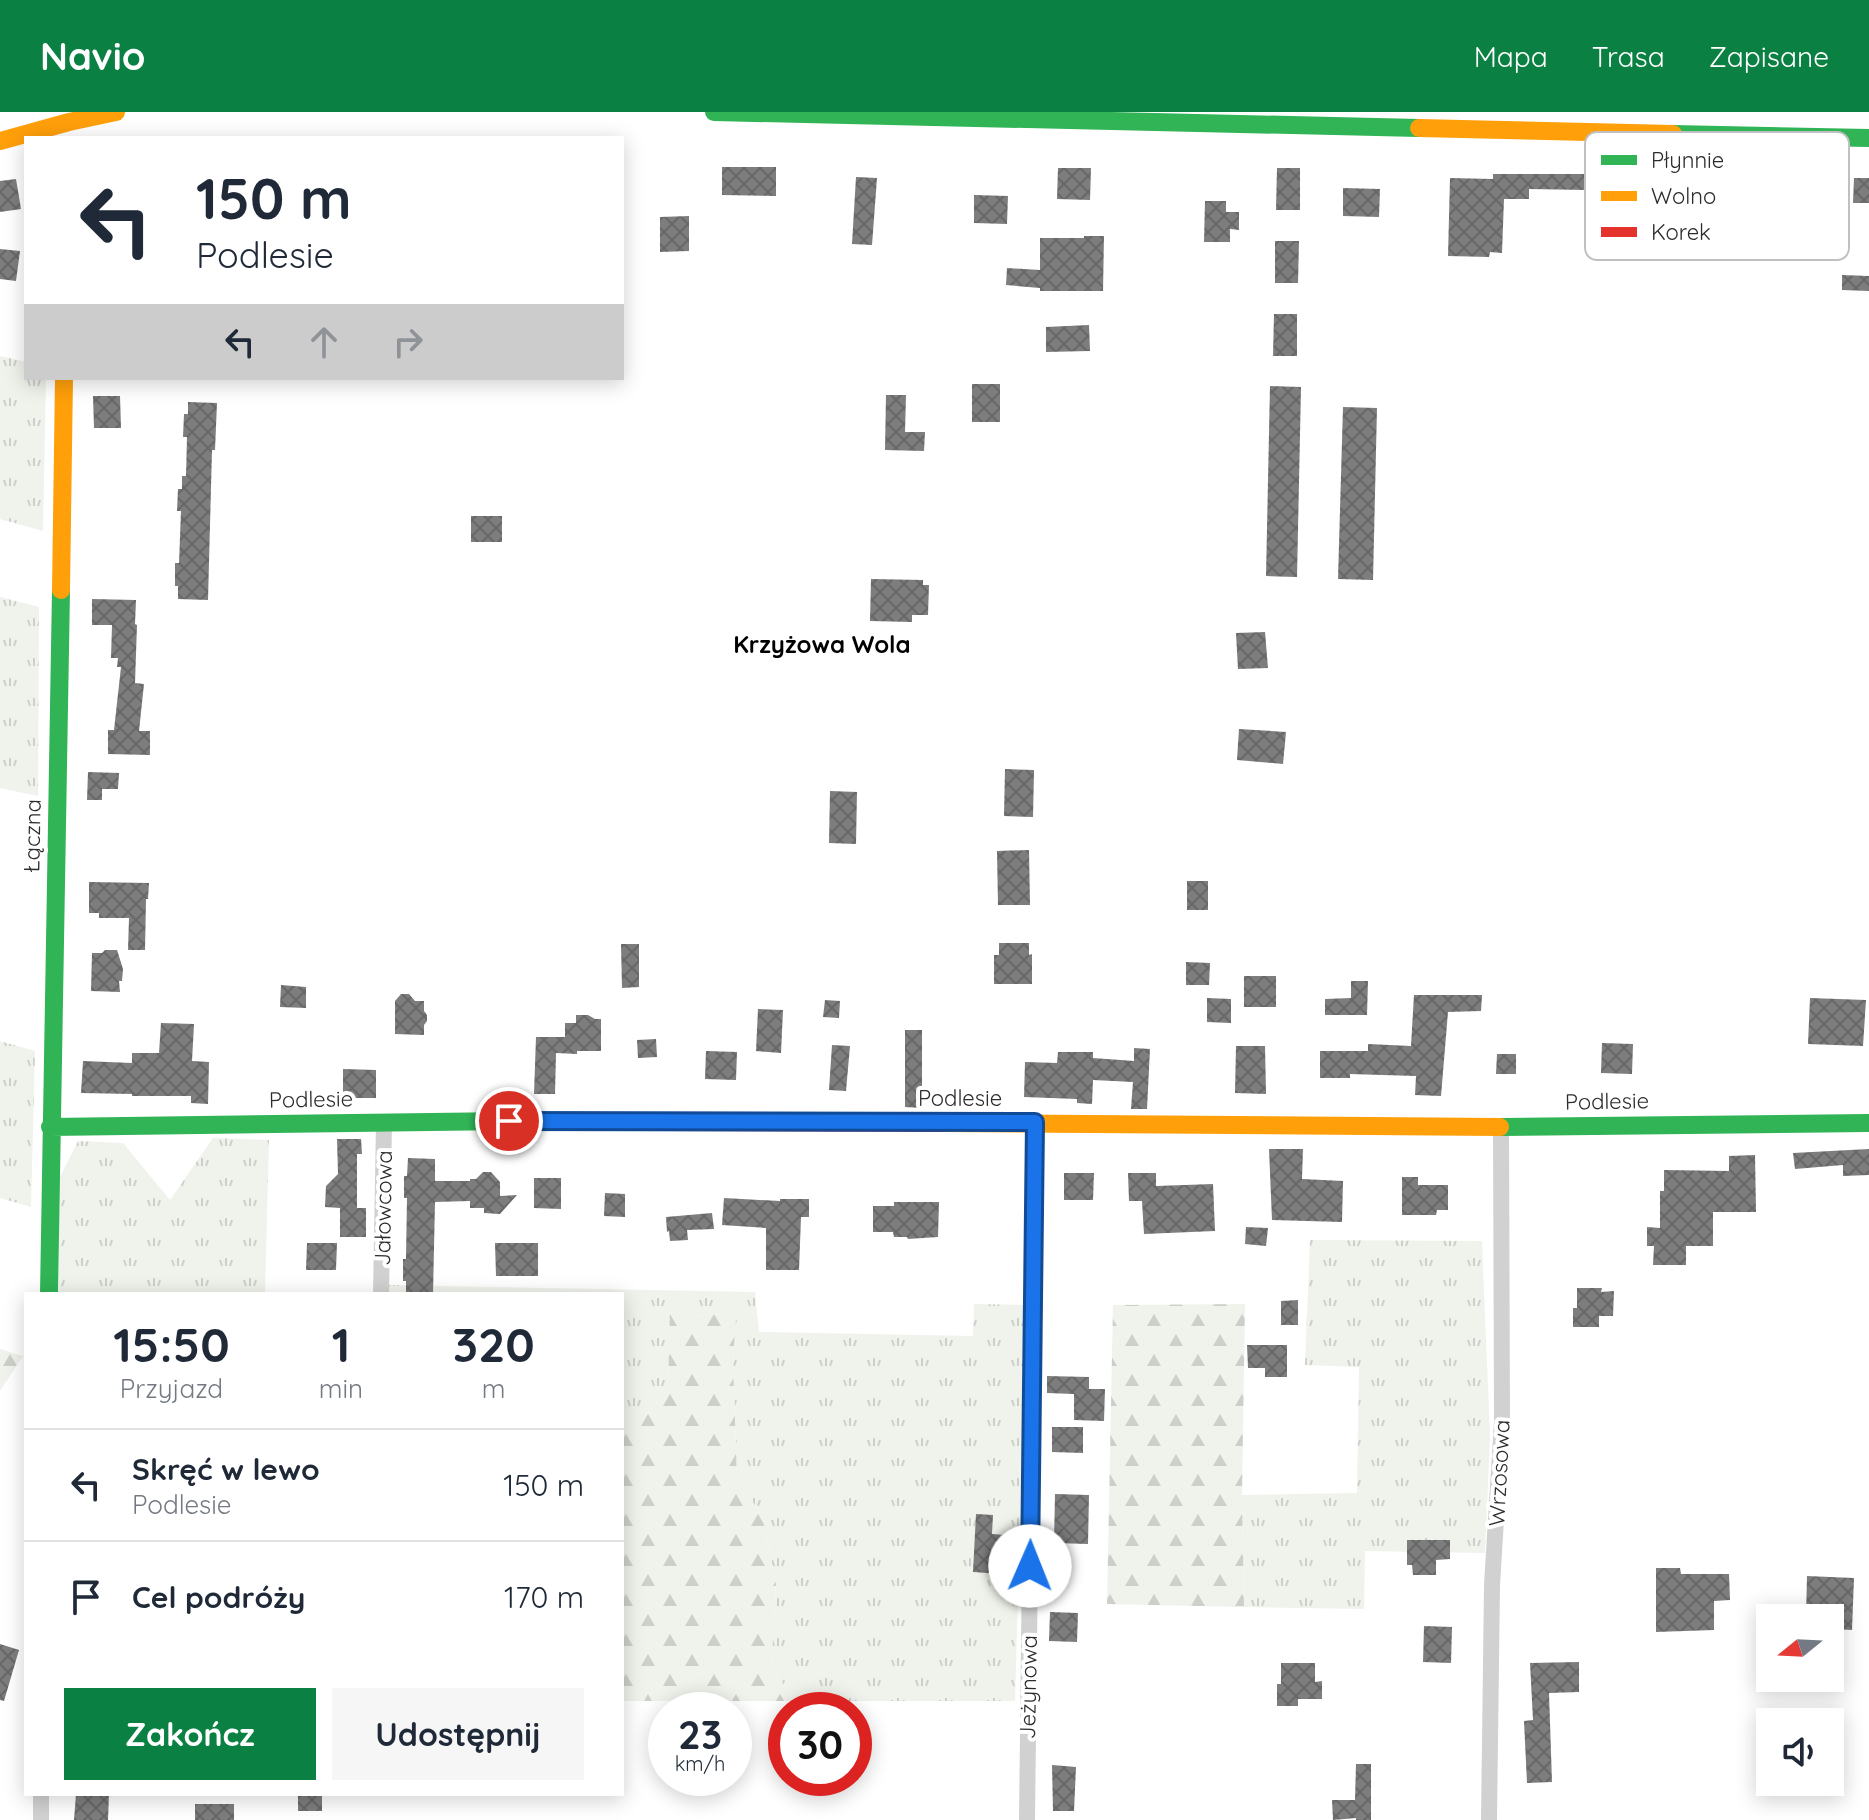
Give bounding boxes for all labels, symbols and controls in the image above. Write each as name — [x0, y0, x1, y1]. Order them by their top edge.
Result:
text: Navio — [40, 32, 145, 80]
text: Mapa — [1474, 39, 1548, 74]
text: Trasa — [1592, 39, 1665, 74]
text: Zapisane — [1709, 39, 1829, 74]
legend — [1585, 132, 1849, 260]
text: Płynnie — [1651, 146, 1724, 174]
text: 150 m — [196, 163, 352, 233]
icon: left — [64, 168, 168, 272]
text: Wolno — [1651, 182, 1716, 210]
text: Korek — [1651, 218, 1711, 246]
text: Podlesie — [196, 232, 334, 277]
icon: left — [218, 320, 262, 364]
icon: ahead — [302, 320, 346, 364]
icon: right — [386, 320, 430, 364]
district label: Krzyżowa Wola — [733, 629, 911, 659]
street label: Łączna — [17, 799, 47, 873]
street label: Podlesie — [269, 1084, 353, 1114]
street label: Podlesie — [918, 1084, 1002, 1112]
street label: Podlesie — [1565, 1086, 1649, 1116]
pin — [475, 1087, 543, 1155]
icon: arrive — [487, 1099, 531, 1143]
street label: Jałowcowa — [368, 1150, 398, 1266]
text: 15:50 — [113, 1314, 230, 1374]
text: 1 — [332, 1314, 350, 1374]
text: 320 — [452, 1314, 535, 1374]
text: Przyjazd — [120, 1372, 223, 1405]
text: min — [319, 1372, 363, 1405]
text: m — [482, 1372, 505, 1405]
street label: Wrzosowa — [1482, 1419, 1516, 1527]
text: Skręć w lewo — [132, 1450, 320, 1488]
icon: left — [64, 1463, 108, 1507]
text: 150 m — [503, 1466, 584, 1504]
text: Podlesie — [132, 1488, 232, 1521]
position arrow — [988, 1524, 1072, 1608]
icon: arrive — [64, 1575, 108, 1619]
text: Cel podróży — [132, 1578, 305, 1616]
text: 170 m — [504, 1578, 584, 1616]
north arrow — [1756, 1604, 1844, 1692]
map controls — [1756, 1604, 1844, 1796]
street label: Jeżynowa — [1013, 1635, 1043, 1739]
button: Zakończ — [64, 1688, 316, 1780]
button: Udostępnij — [332, 1688, 584, 1780]
speed limit sign: 30 — [768, 1692, 872, 1796]
button: sound — [1756, 1708, 1844, 1796]
text: 23 — [678, 1709, 722, 1759]
text: km/h — [675, 1751, 725, 1776]

